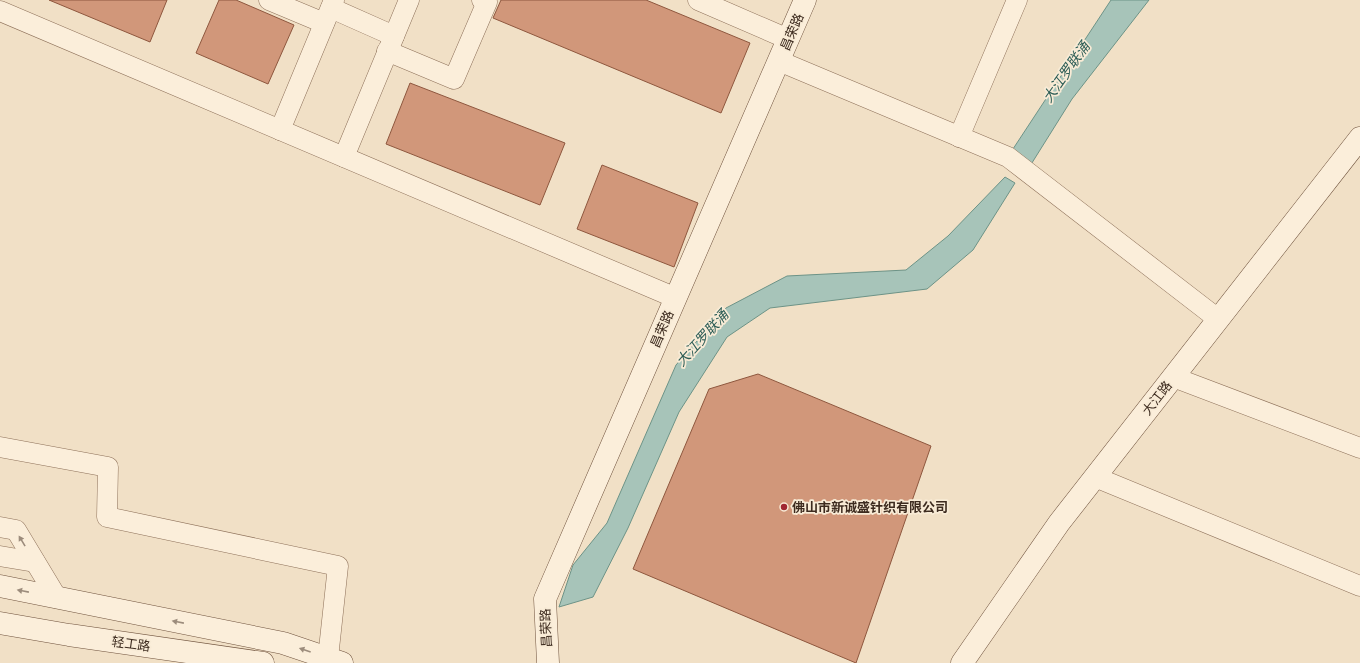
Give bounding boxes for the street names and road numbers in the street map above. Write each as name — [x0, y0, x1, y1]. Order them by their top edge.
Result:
street label: 昌荣路 — [777, 11, 807, 53]
street label: 昌荣路 — [647, 308, 677, 350]
street label: 大江路 — [1138, 377, 1176, 419]
street label: 昌荣路 — [536, 608, 556, 648]
street label: 轻工路 — [110, 633, 152, 655]

